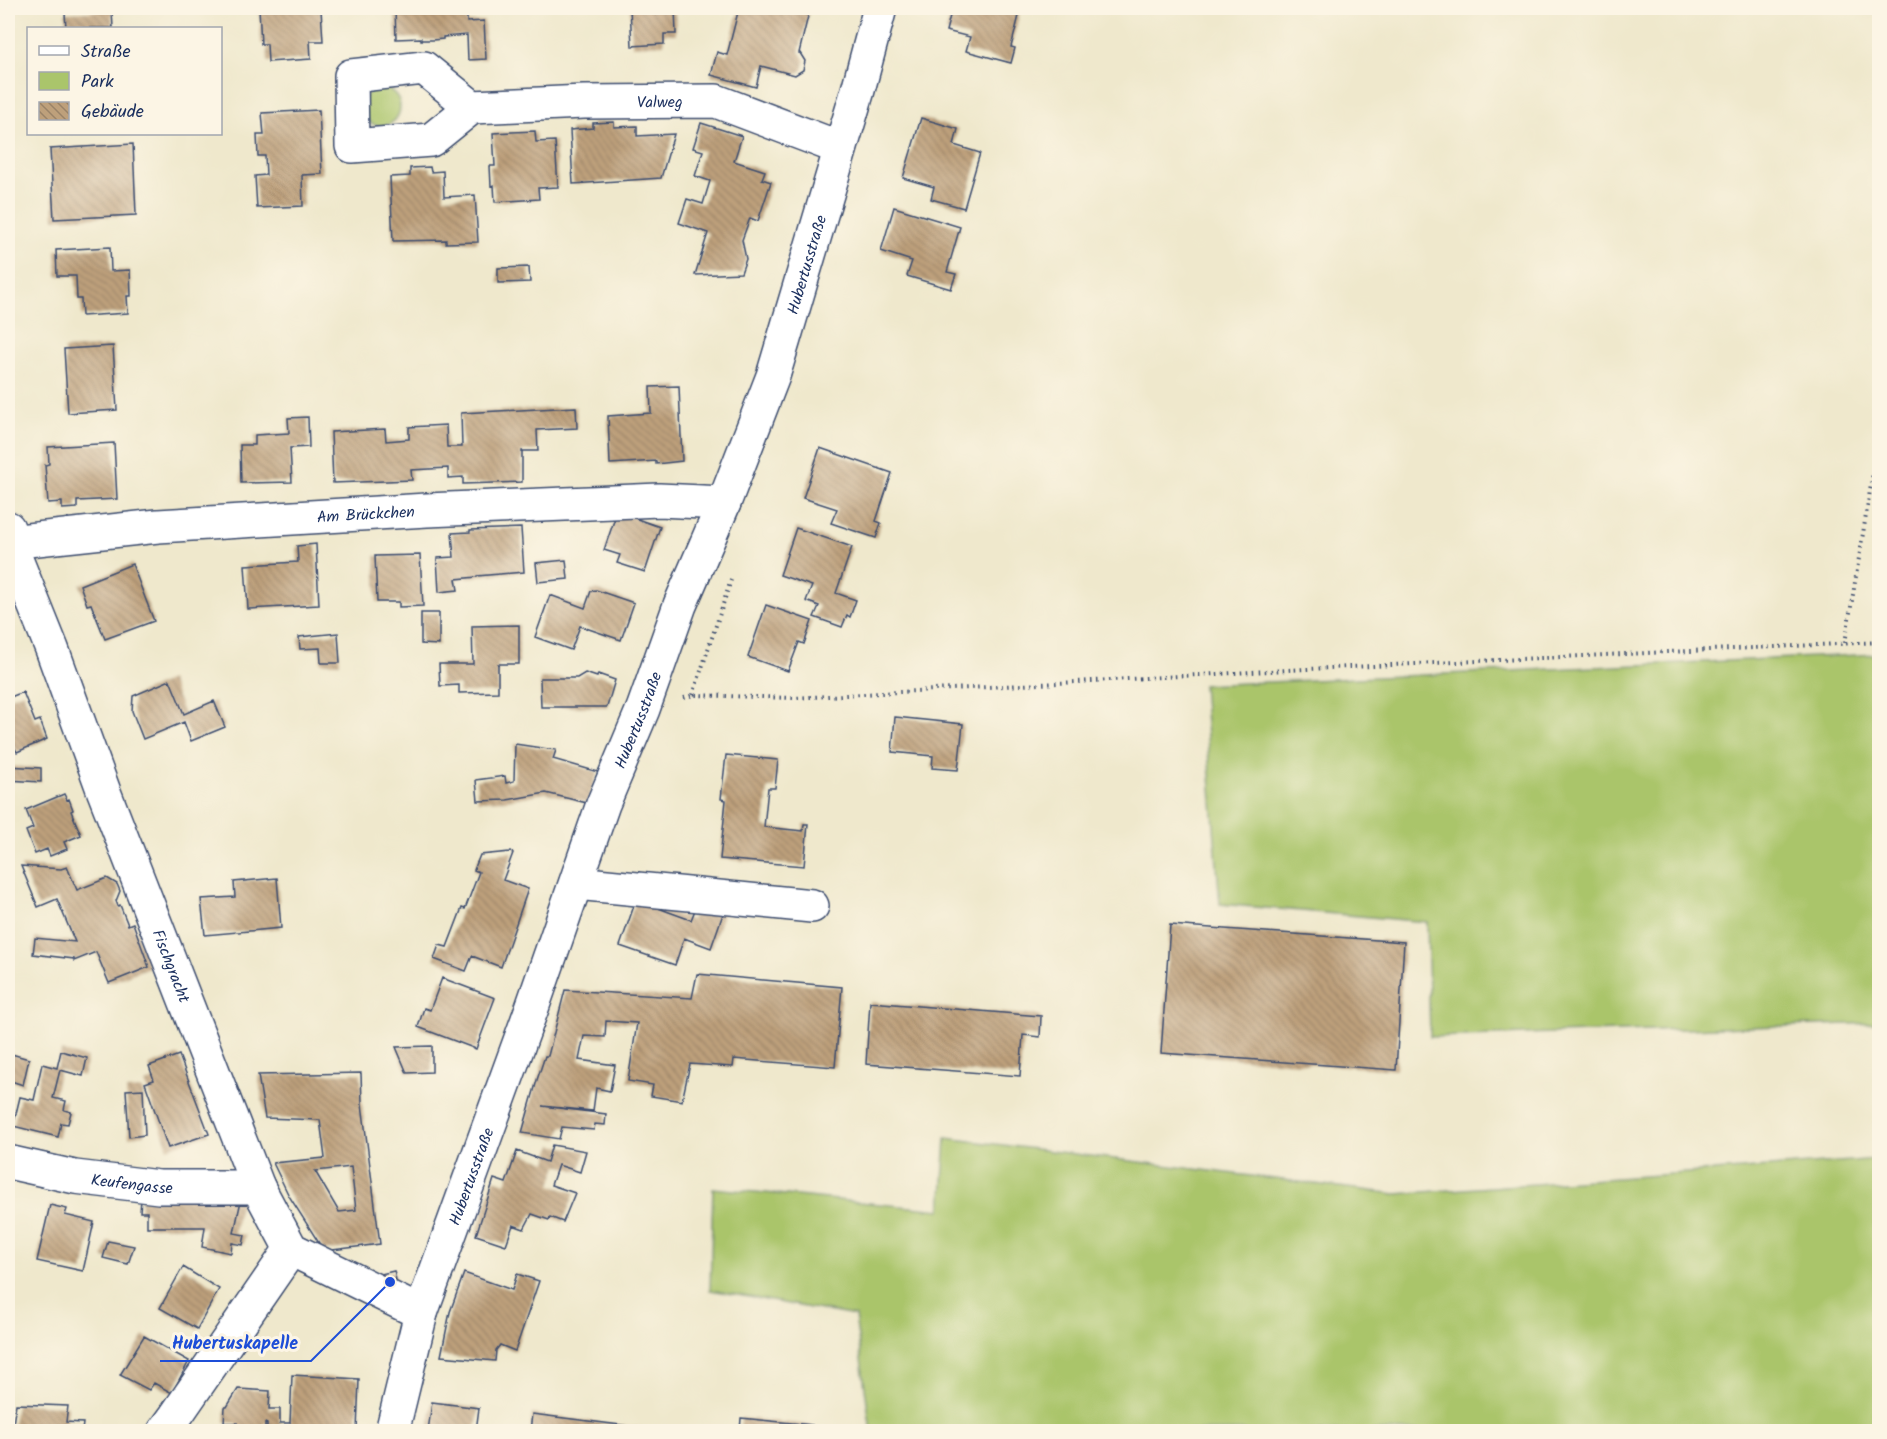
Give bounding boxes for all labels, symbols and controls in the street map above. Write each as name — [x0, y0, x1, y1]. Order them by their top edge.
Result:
legend — [27, 27, 222, 135]
text: Straße — [81, 38, 131, 67]
text: Park — [81, 68, 114, 97]
street label: Valweg — [637, 90, 683, 116]
text: Gebäude — [81, 98, 144, 127]
street label: Hubertusstraße — [781, 212, 834, 318]
street label: Am Brückchen — [316, 500, 416, 531]
street label: Hubertusstraße — [608, 668, 669, 773]
street label: Fischgracht — [145, 926, 196, 1007]
street label: Hubertusstraße — [443, 1124, 501, 1229]
street label: Keufengasse — [90, 1168, 173, 1201]
callout: Hubertuskapelle — [160, 1325, 311, 1361]
text: Hubertuskapelle — [172, 1330, 298, 1359]

